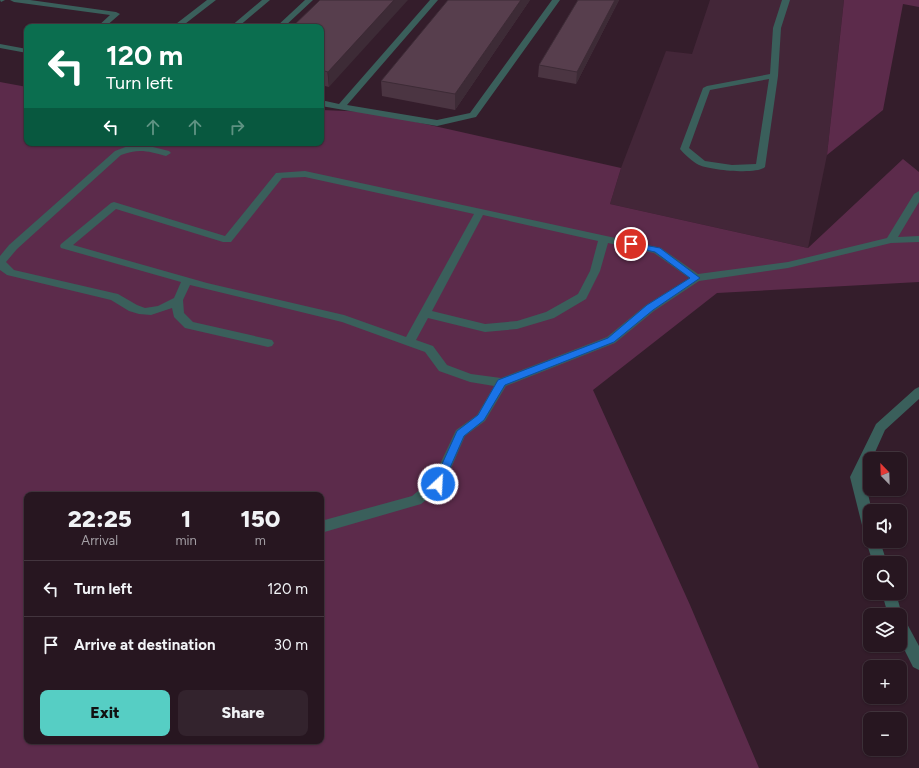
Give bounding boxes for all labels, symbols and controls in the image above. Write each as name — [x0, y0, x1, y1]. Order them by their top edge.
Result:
text: 120 m — [106, 38, 183, 72]
icon: left — [40, 40, 92, 92]
text: Turn left — [106, 72, 173, 94]
icon: left — [100, 116, 122, 138]
icon: ahead — [142, 116, 164, 138]
icon: ahead — [184, 116, 206, 138]
icon: right — [226, 116, 248, 138]
pin — [614, 227, 648, 261]
icon: arrive — [620, 233, 642, 255]
north arrow — [863, 452, 907, 496]
map controls — [863, 452, 907, 756]
position arrow — [417, 463, 459, 505]
text: 22:25 — [68, 504, 132, 533]
text: 1 — [181, 504, 191, 533]
text: 150 — [240, 504, 280, 533]
button: sound — [863, 504, 907, 548]
text: Arrival — [81, 533, 118, 548]
text: min — [175, 533, 197, 548]
text: m — [255, 533, 266, 548]
button: search — [863, 556, 907, 600]
icon: left — [40, 578, 62, 600]
text: Turn left — [74, 580, 132, 598]
text: 120 m — [267, 580, 308, 598]
button: layers — [863, 608, 907, 652]
icon: arrive — [40, 634, 62, 656]
text: Arrive at destination — [74, 636, 215, 654]
text: 30 m — [274, 636, 308, 654]
button: + — [863, 660, 907, 704]
button: Exit — [40, 690, 170, 736]
button: Share — [178, 690, 308, 736]
button: − — [863, 712, 907, 756]

